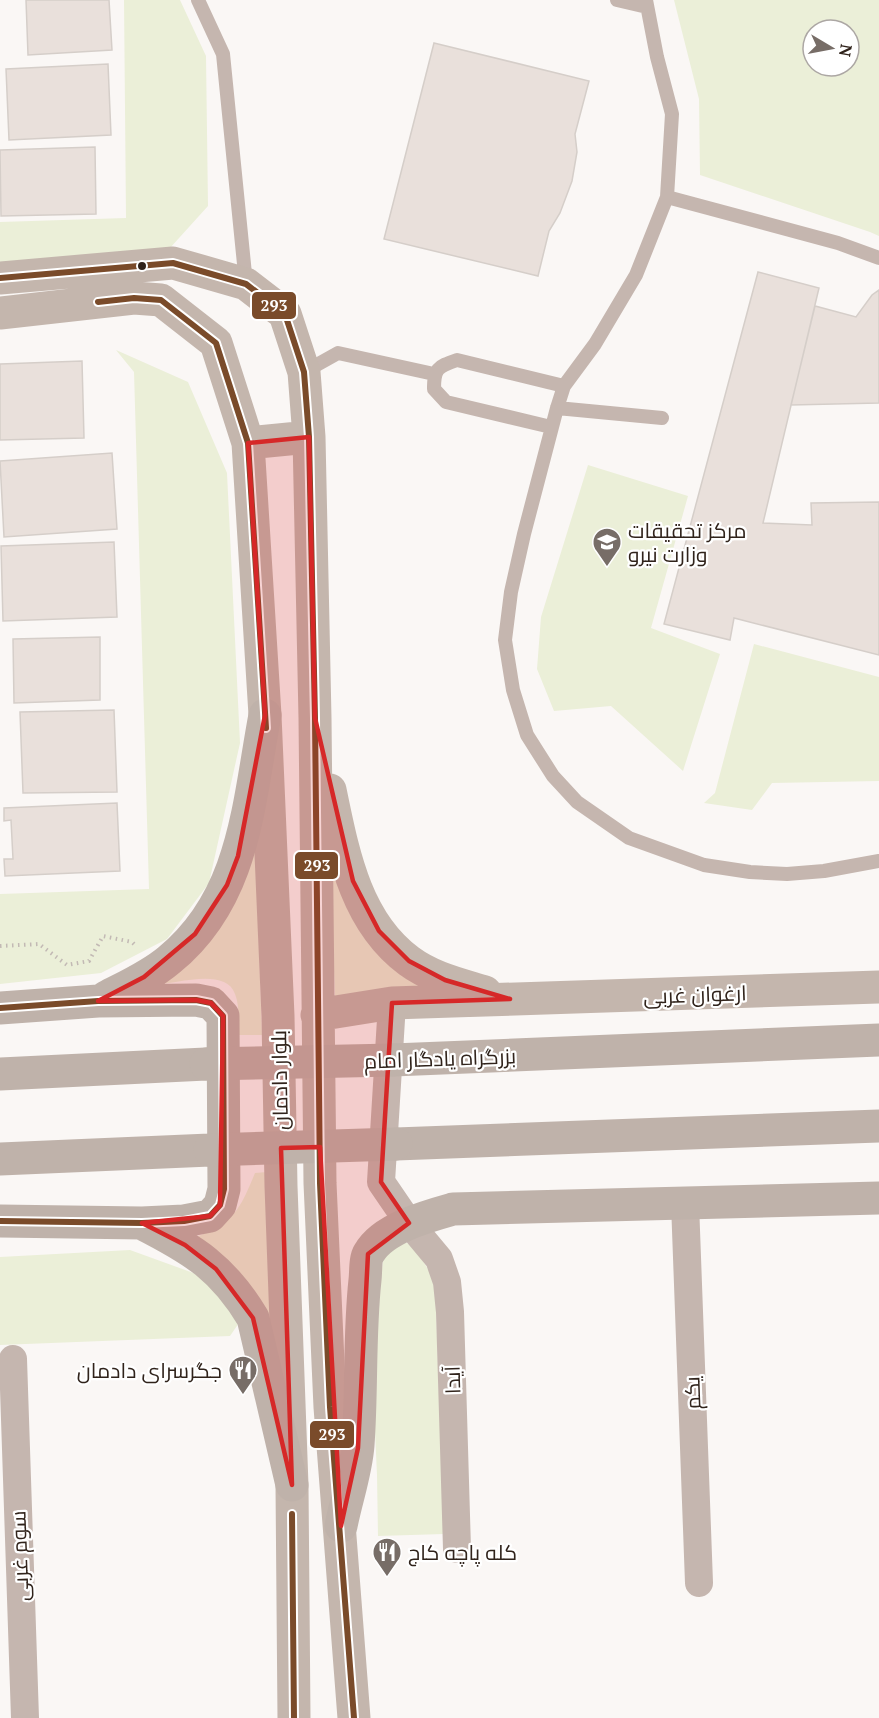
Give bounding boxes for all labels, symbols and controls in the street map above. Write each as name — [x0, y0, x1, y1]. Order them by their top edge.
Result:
north arrow — [801, 18, 861, 78]
text: N — [834, 43, 858, 58]
unlabelled marker — [136, 260, 148, 272]
line badge: 293 — [251, 291, 297, 320]
text: 293 — [260, 294, 288, 316]
place label: مرکز تحقیقات وزارت نیرو — [628, 516, 746, 568]
school or university icon: مرکز تحقیقات وزارت نیرو — [591, 526, 623, 568]
line badge: 293 — [294, 851, 339, 880]
text: 293 — [303, 854, 331, 876]
street label: ارغوان غربی — [643, 978, 747, 1010]
street label: بلوار دادمان — [264, 1030, 294, 1130]
street label: بزرگراه یادگار امام — [363, 1041, 517, 1076]
restaurant icon: جگرسرای دادمان — [227, 1354, 259, 1396]
place label: جگرسرای دادمان — [77, 1356, 222, 1384]
street label: آیدا — [438, 1365, 466, 1395]
street label: یکم — [677, 1375, 708, 1410]
line badge: 293 — [309, 1420, 355, 1449]
text: 293 — [318, 1423, 346, 1445]
street label: سوم غربی — [3, 1510, 36, 1602]
restaurant icon: کله پاچه کاج — [371, 1536, 403, 1578]
place label: کله پاچه کاج — [408, 1538, 517, 1567]

